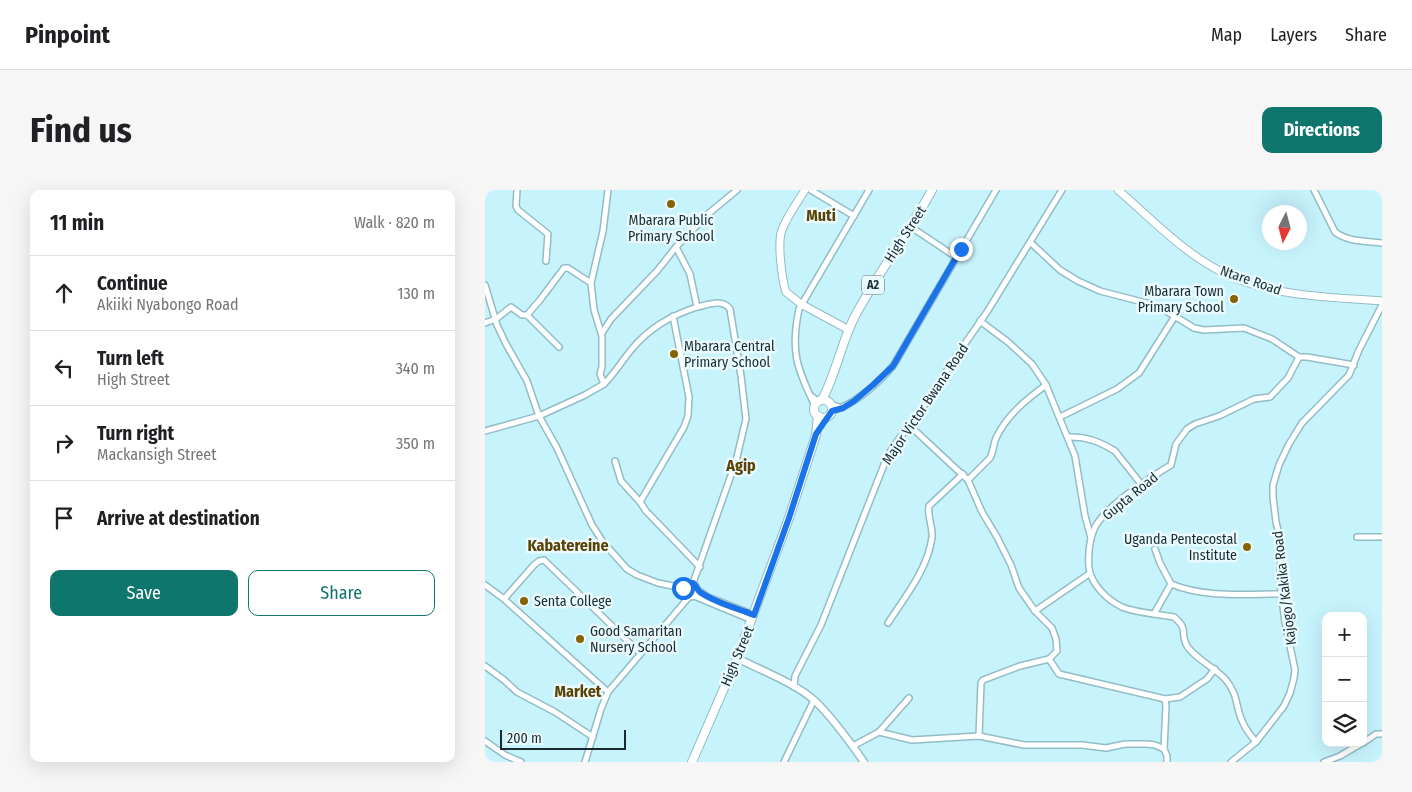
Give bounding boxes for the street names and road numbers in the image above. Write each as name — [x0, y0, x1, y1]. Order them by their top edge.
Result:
street label: High Street — [881, 203, 930, 266]
street label: Ntare Road — [1218, 262, 1284, 299]
road number: A2 — [862, 276, 884, 294]
street label: Major Victor Bwana Road — [879, 341, 972, 468]
street label: Gupta Road — [1099, 469, 1161, 524]
street label: Kajogo/Kakika Road — [1269, 530, 1300, 646]
street label: High Street — [717, 623, 758, 689]

